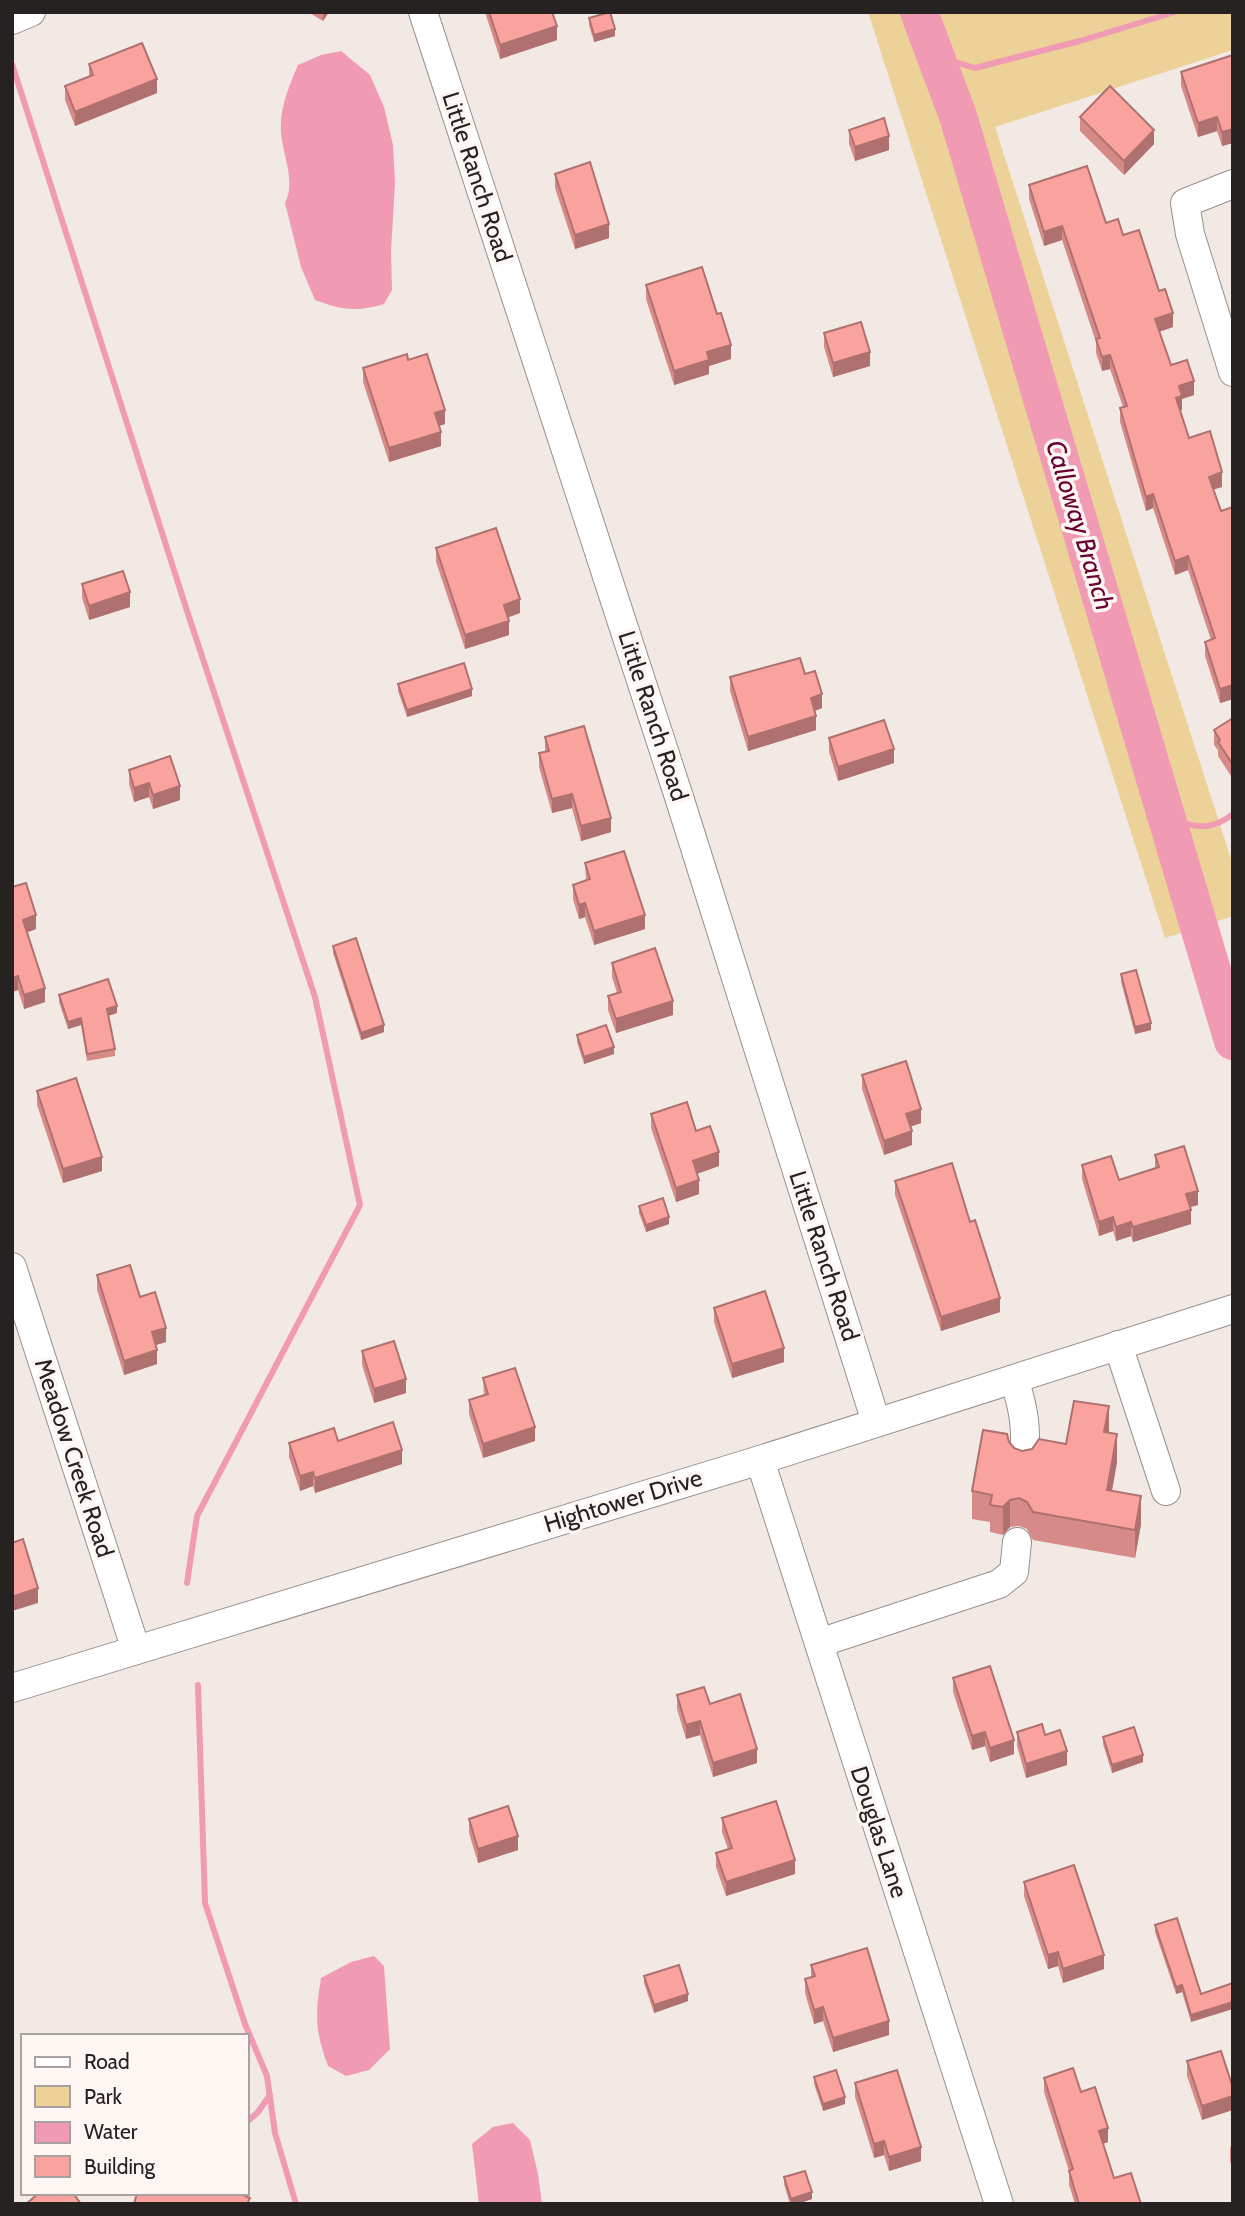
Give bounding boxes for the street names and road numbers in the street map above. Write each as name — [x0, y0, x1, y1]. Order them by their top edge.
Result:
street label: Little Ranch Road — [436, 88, 519, 266]
street label: Little Ranch Road — [612, 627, 695, 805]
street label: Little Ranch Road — [783, 1167, 866, 1345]
street label: Meadow Creek Road — [29, 1355, 120, 1561]
street label: Hightower Drive — [540, 1463, 706, 1538]
street label: Douglas Lane — [845, 1762, 914, 1901]

